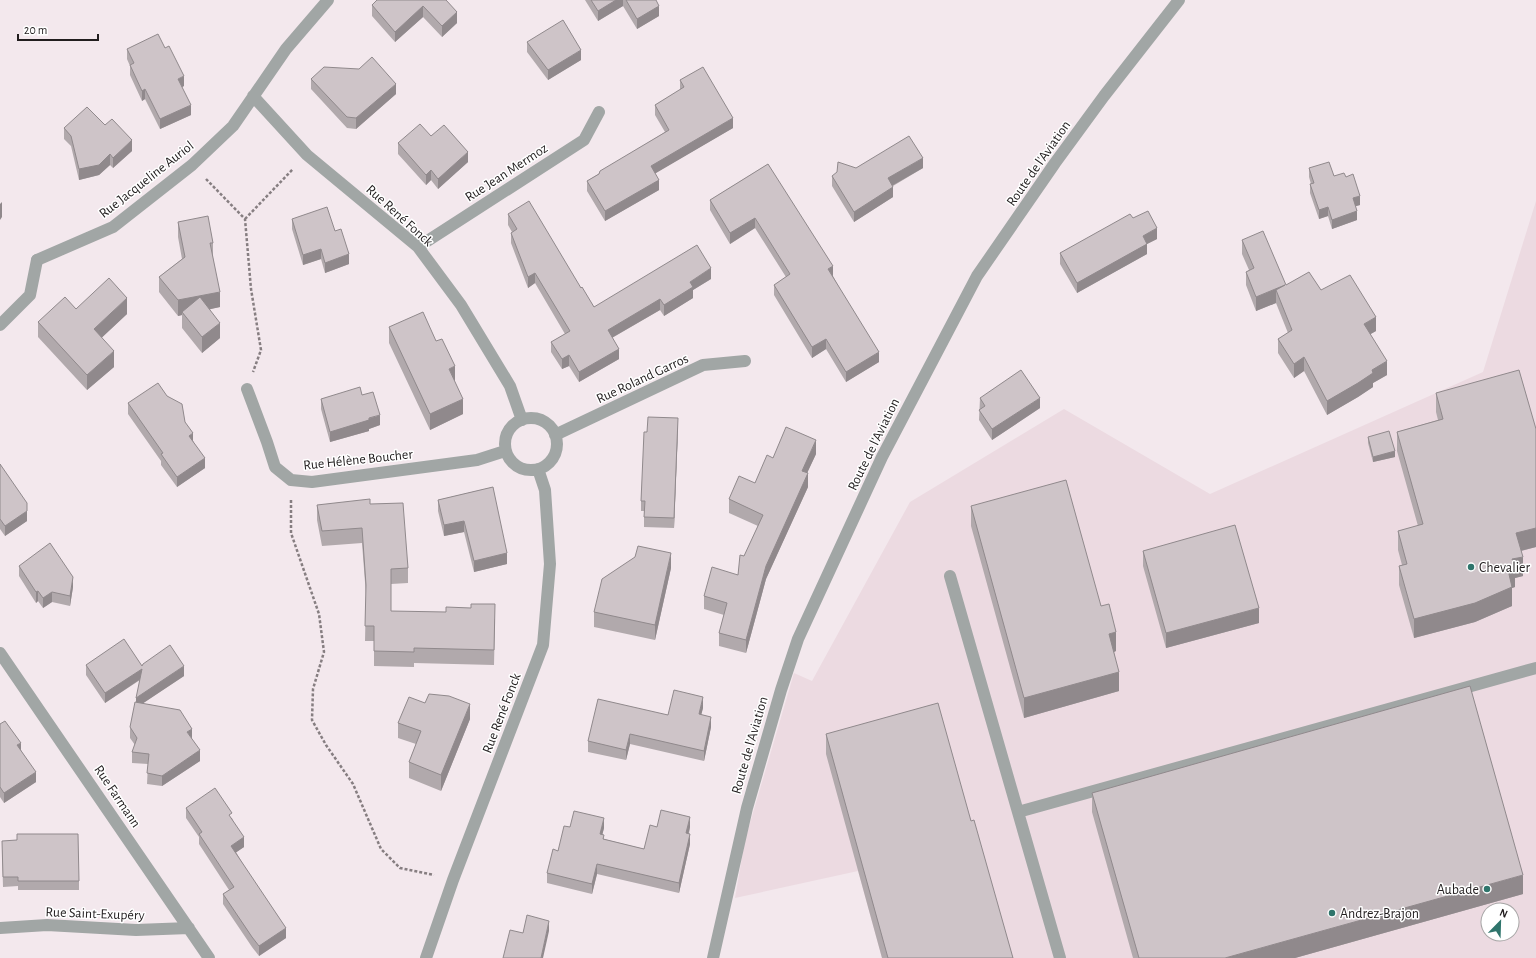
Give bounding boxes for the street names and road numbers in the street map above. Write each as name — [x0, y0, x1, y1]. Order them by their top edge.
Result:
street label: Route de l'Aviation — [1004, 118, 1073, 209]
street label: Rue Jacqueline Auriol — [97, 139, 197, 221]
street label: Rue Jean Mermoz — [463, 141, 550, 205]
street label: Rue René Fonck — [363, 182, 436, 250]
street label: Rue Roland Garros — [594, 351, 691, 406]
street label: Route de l'Aviation — [846, 396, 902, 493]
street label: Rue Hélène Boucher — [303, 447, 414, 473]
street label: Rue René Fonck — [480, 671, 524, 755]
street label: Route de l'Aviation — [729, 695, 771, 796]
street label: Rue Farmann — [91, 763, 143, 830]
street label: Rue Saint-Exupéry — [45, 905, 145, 923]

